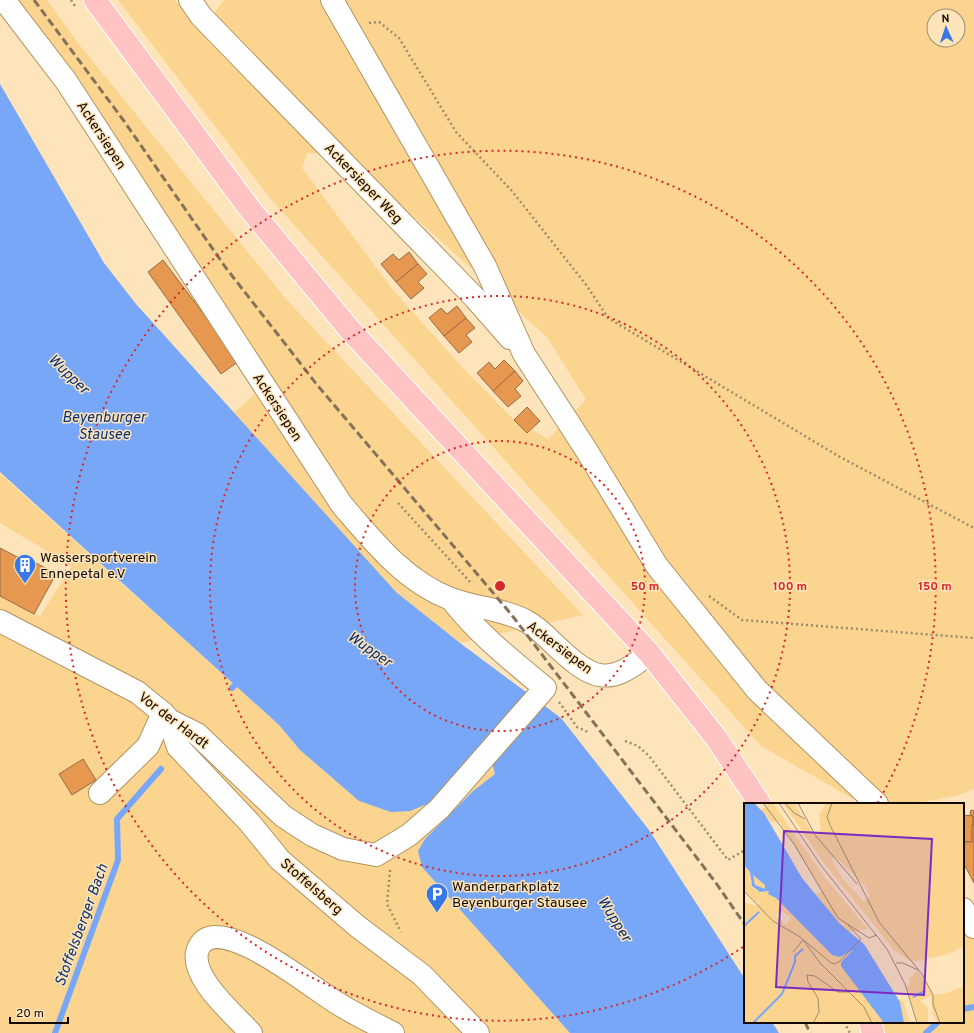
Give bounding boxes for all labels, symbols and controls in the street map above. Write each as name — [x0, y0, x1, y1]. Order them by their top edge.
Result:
north arrow — [926, 8, 966, 48]
text: N — [941, 12, 950, 26]
street label: Ackersiepen — [72, 99, 129, 173]
street label: Ackersieper Weg — [320, 140, 406, 228]
water label: Wupper — [43, 351, 93, 400]
street label: Ackersiepen — [248, 371, 305, 445]
water label: Beyenburger Stausee — [62, 409, 147, 445]
place label: Wassersportverein Ennepetal e.V — [40, 550, 157, 583]
building icon: Wassersportverein Ennepetal e.V — [12, 552, 38, 585]
centre of rings — [493, 579, 507, 593]
text: 50 m — [631, 579, 659, 595]
text: 100 m — [773, 579, 807, 595]
text: 150 m — [918, 579, 952, 595]
street label: Ackersiepen — [523, 618, 595, 678]
water label: Wupper — [343, 628, 396, 673]
street label: Vor der Hardt — [135, 689, 212, 753]
inset map — [744, 803, 964, 1023]
street label: Stoffelsberg — [276, 855, 346, 919]
water label: Stoffelsberger Bach — [51, 862, 113, 989]
place label: Wanderparkplatz Beyenburger Stausee — [452, 879, 587, 912]
parking icon: Wanderparkplatz Beyenburger Stausee — [424, 881, 450, 914]
water label: Wupper — [592, 894, 636, 947]
scale bar — [10, 999, 68, 1025]
text: 20 m — [16, 1006, 44, 1022]

